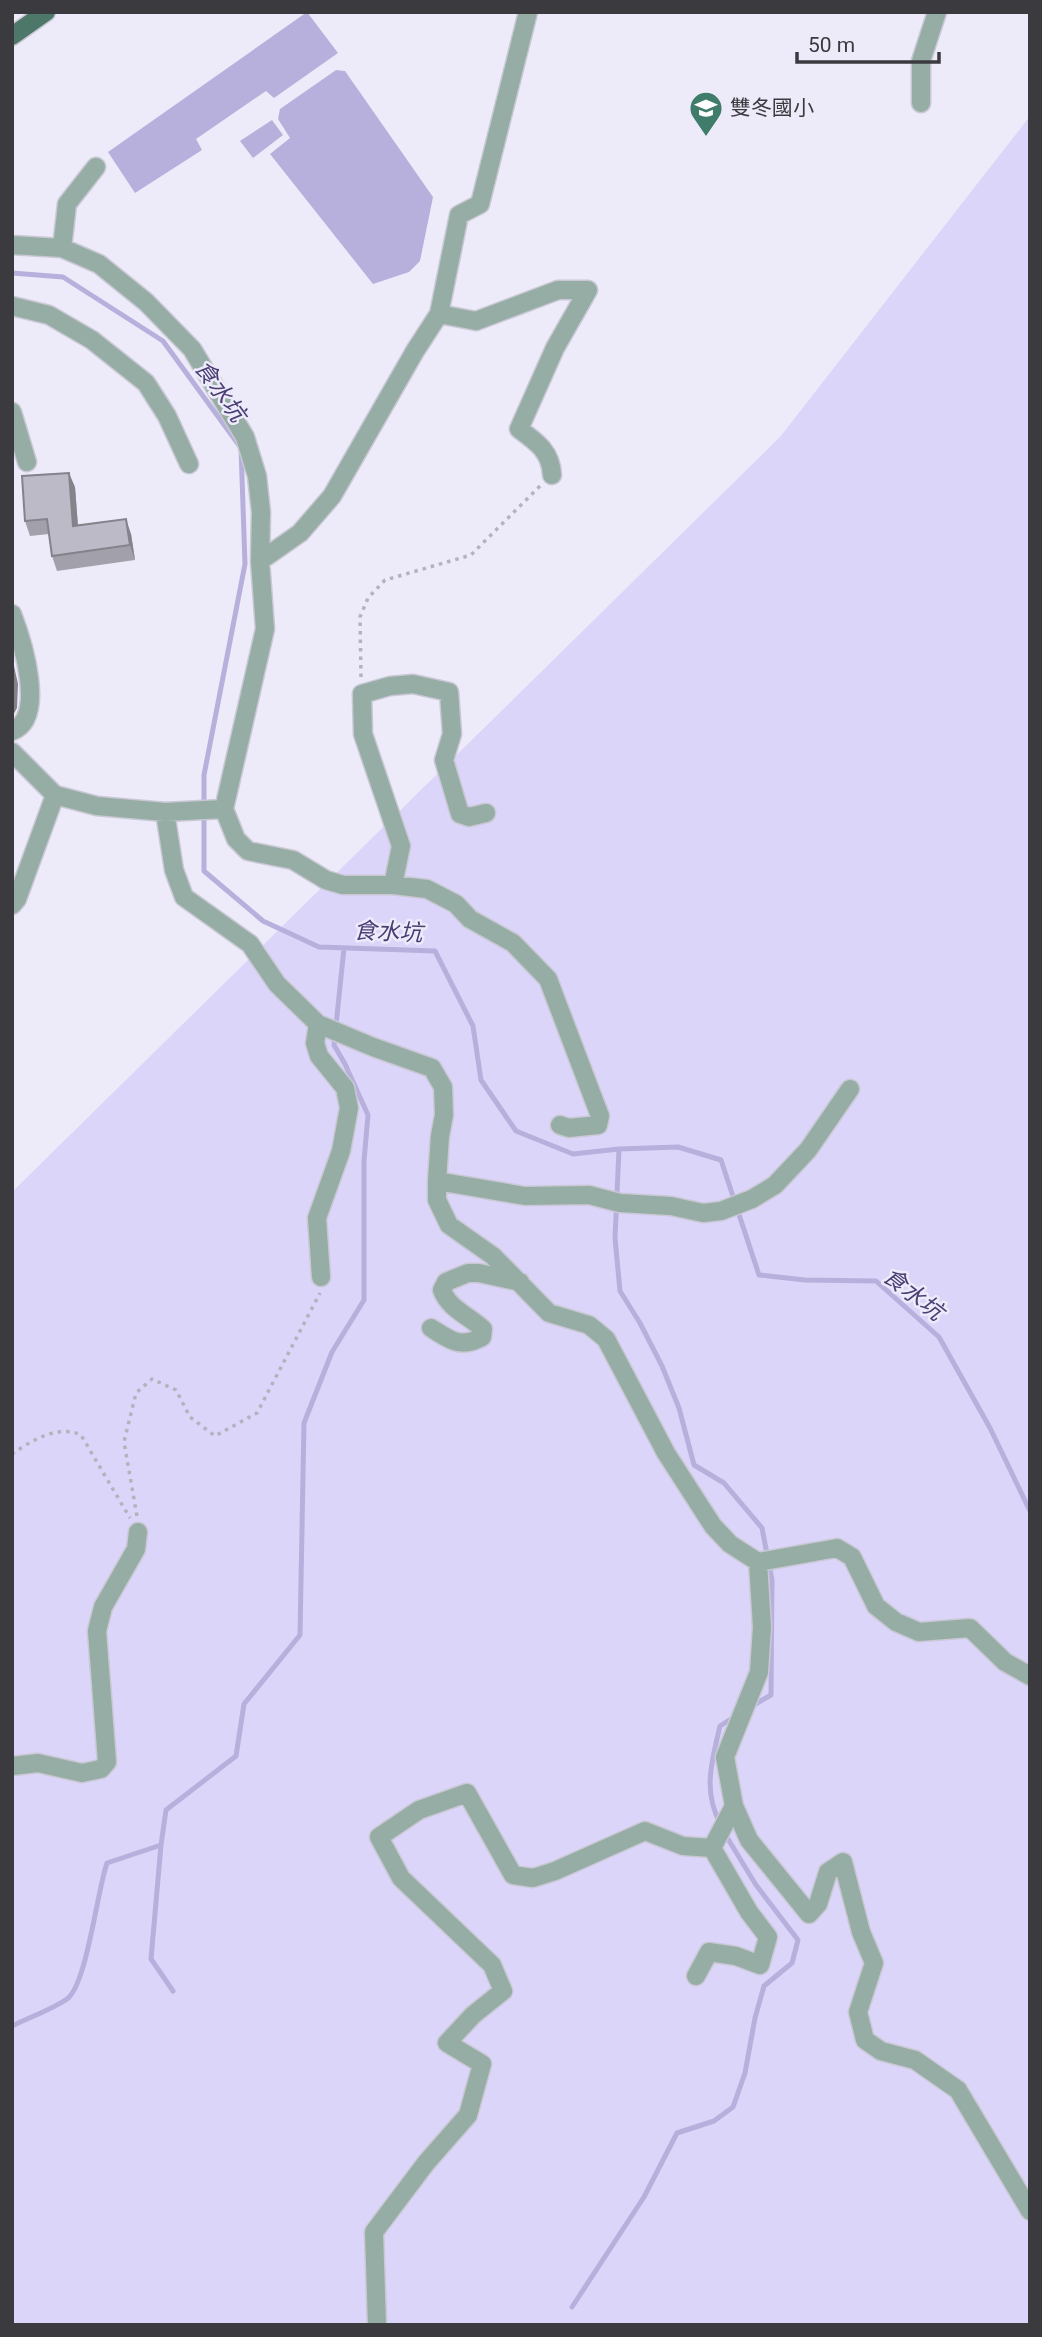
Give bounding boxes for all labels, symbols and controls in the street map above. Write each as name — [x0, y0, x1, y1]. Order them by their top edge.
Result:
scale bar — [797, 21, 939, 65]
text: 50 m — [808, 33, 855, 57]
school or university icon: 雙冬國小 — [687, 89, 725, 138]
place label: 雙冬國小 — [730, 96, 814, 120]
water label: 食水坑 — [189, 355, 253, 429]
water label: 食水坑 — [353, 917, 426, 947]
water label: 食水坑 — [878, 1262, 951, 1328]

